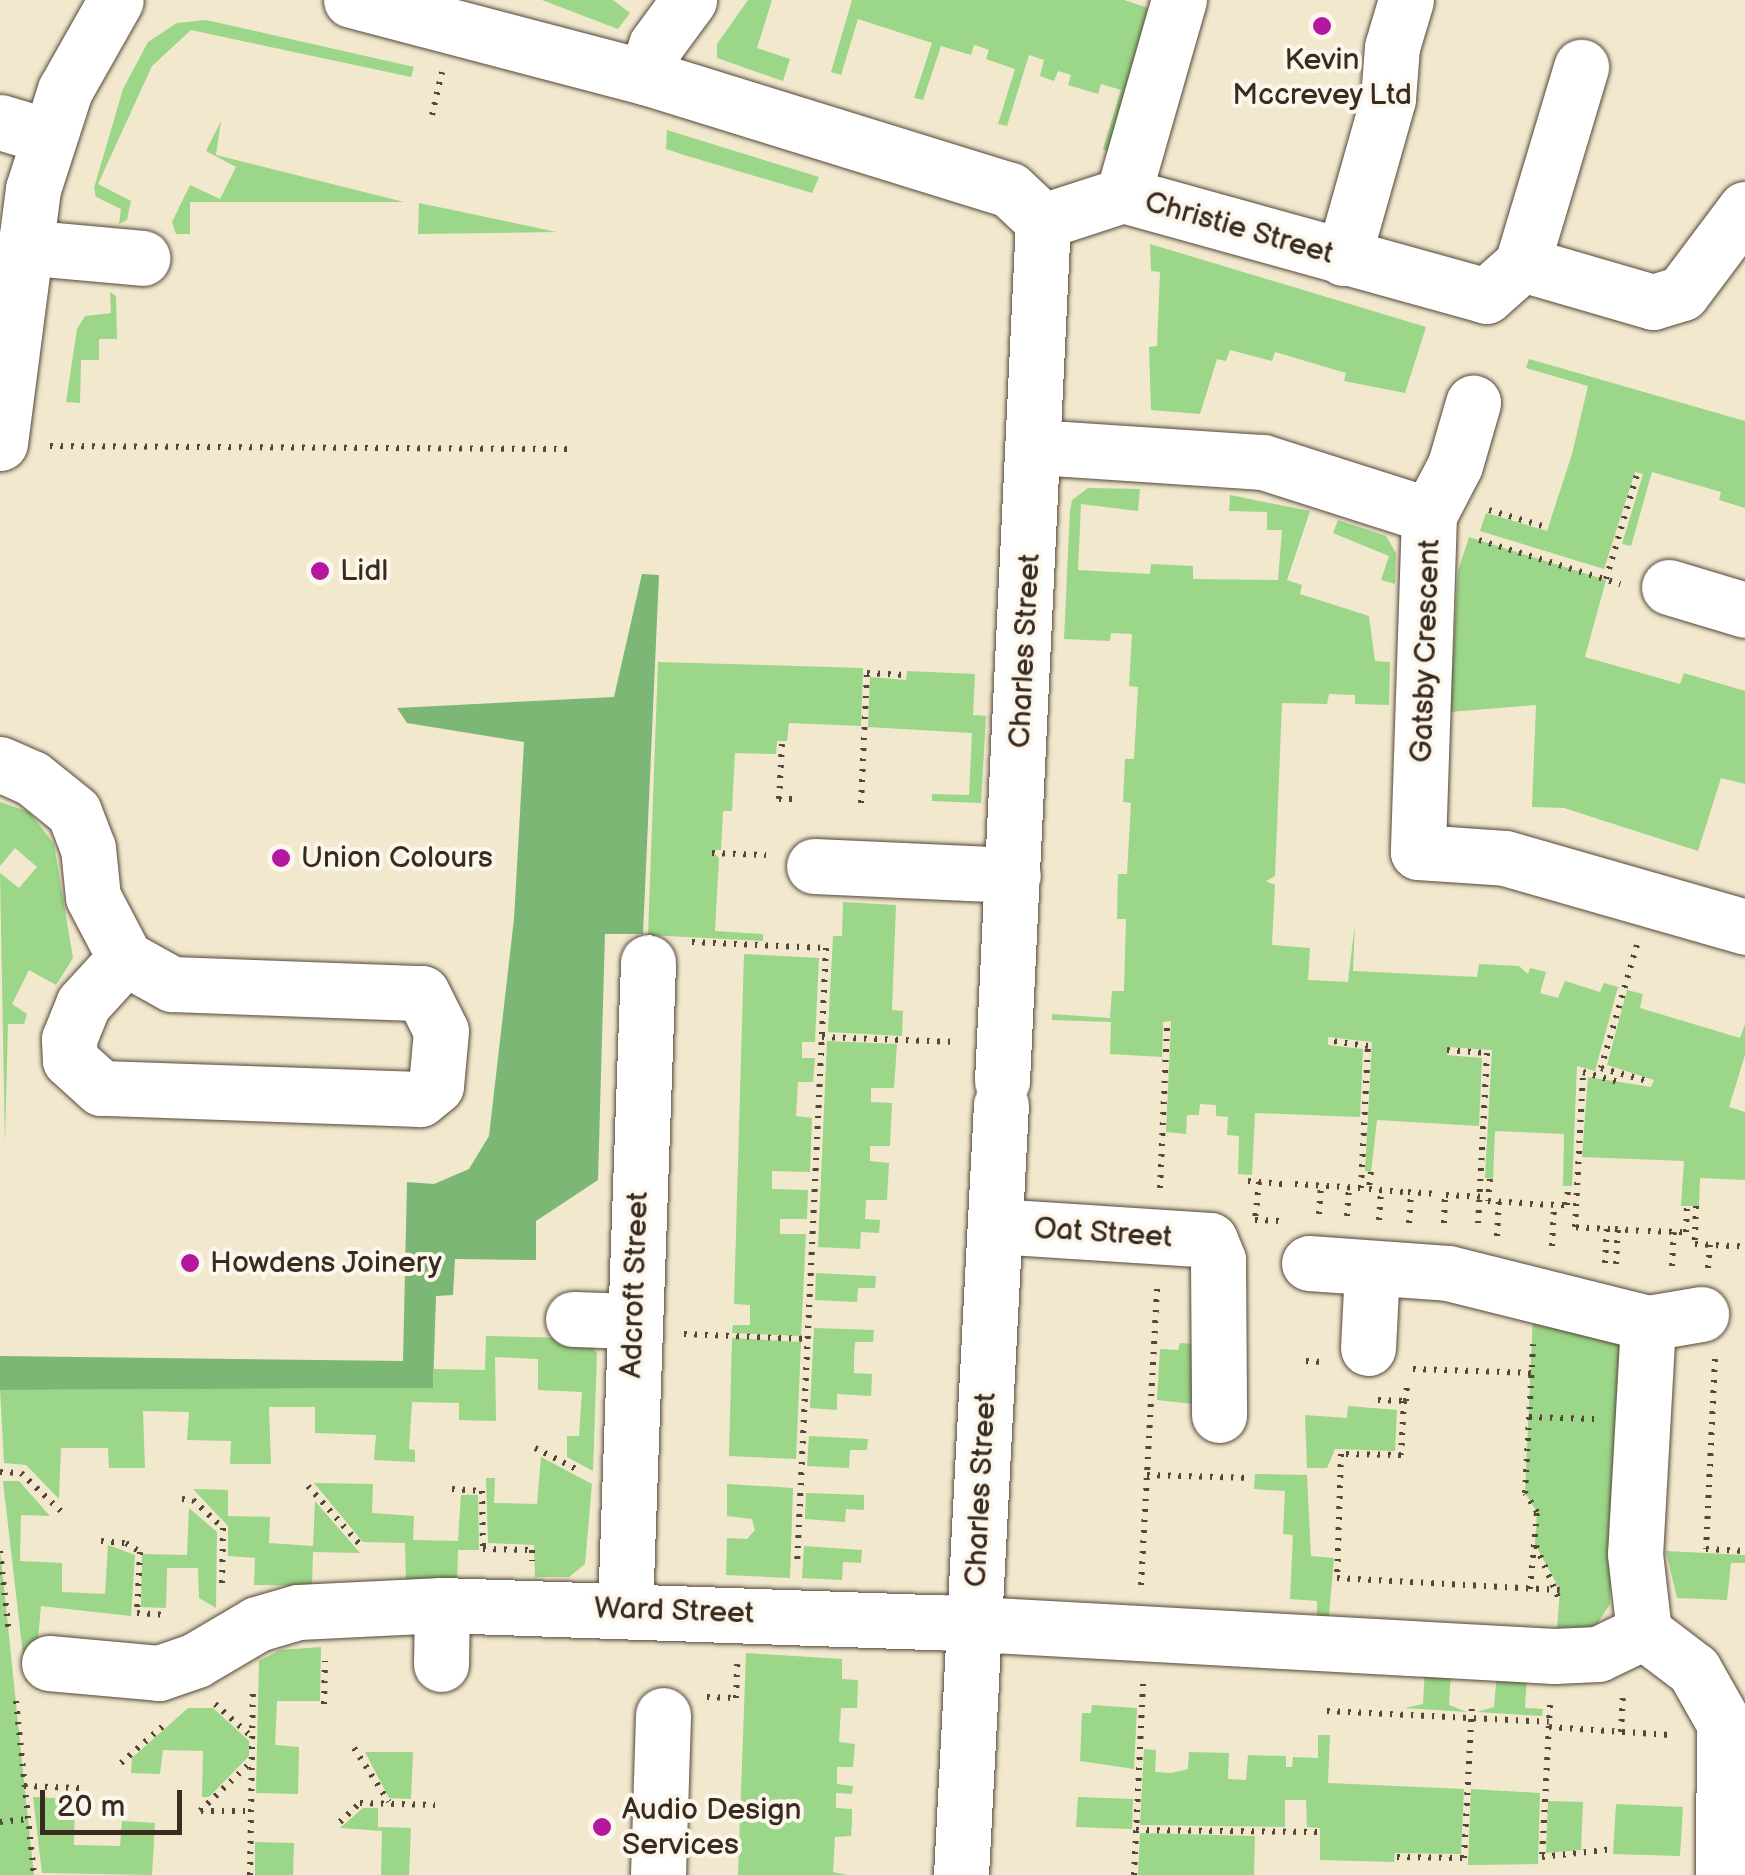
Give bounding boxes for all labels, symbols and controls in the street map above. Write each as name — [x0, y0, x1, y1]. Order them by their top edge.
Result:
marker: Kevin Mccrevey Ltd — [1311, 15, 1333, 37]
place label: Kevin Mccrevey Ltd — [1231, 42, 1413, 112]
street label: Christie Street — [1140, 184, 1338, 272]
street label: Gatsby Crescent — [1404, 538, 1448, 764]
place label: Lidl — [340, 553, 388, 589]
street label: Charles Street — [1002, 553, 1048, 749]
marker: Lidl — [309, 560, 331, 582]
place label: Union Colours — [301, 840, 493, 876]
marker: Union Colours — [270, 847, 292, 869]
street label: Adcroft Street — [614, 1191, 656, 1379]
street label: Oat Street — [1032, 1210, 1174, 1256]
place label: Howdens Joinery — [210, 1245, 443, 1281]
marker: Howdens Joinery — [179, 1252, 201, 1274]
street label: Charles Street — [958, 1392, 1004, 1588]
street label: Ward Street — [593, 1590, 755, 1632]
scale bar — [45, 1770, 188, 1832]
text: 20 m — [57, 1789, 125, 1825]
place label: Audio Design Services — [622, 1792, 801, 1862]
marker: Audio Design Services — [591, 1816, 613, 1838]

